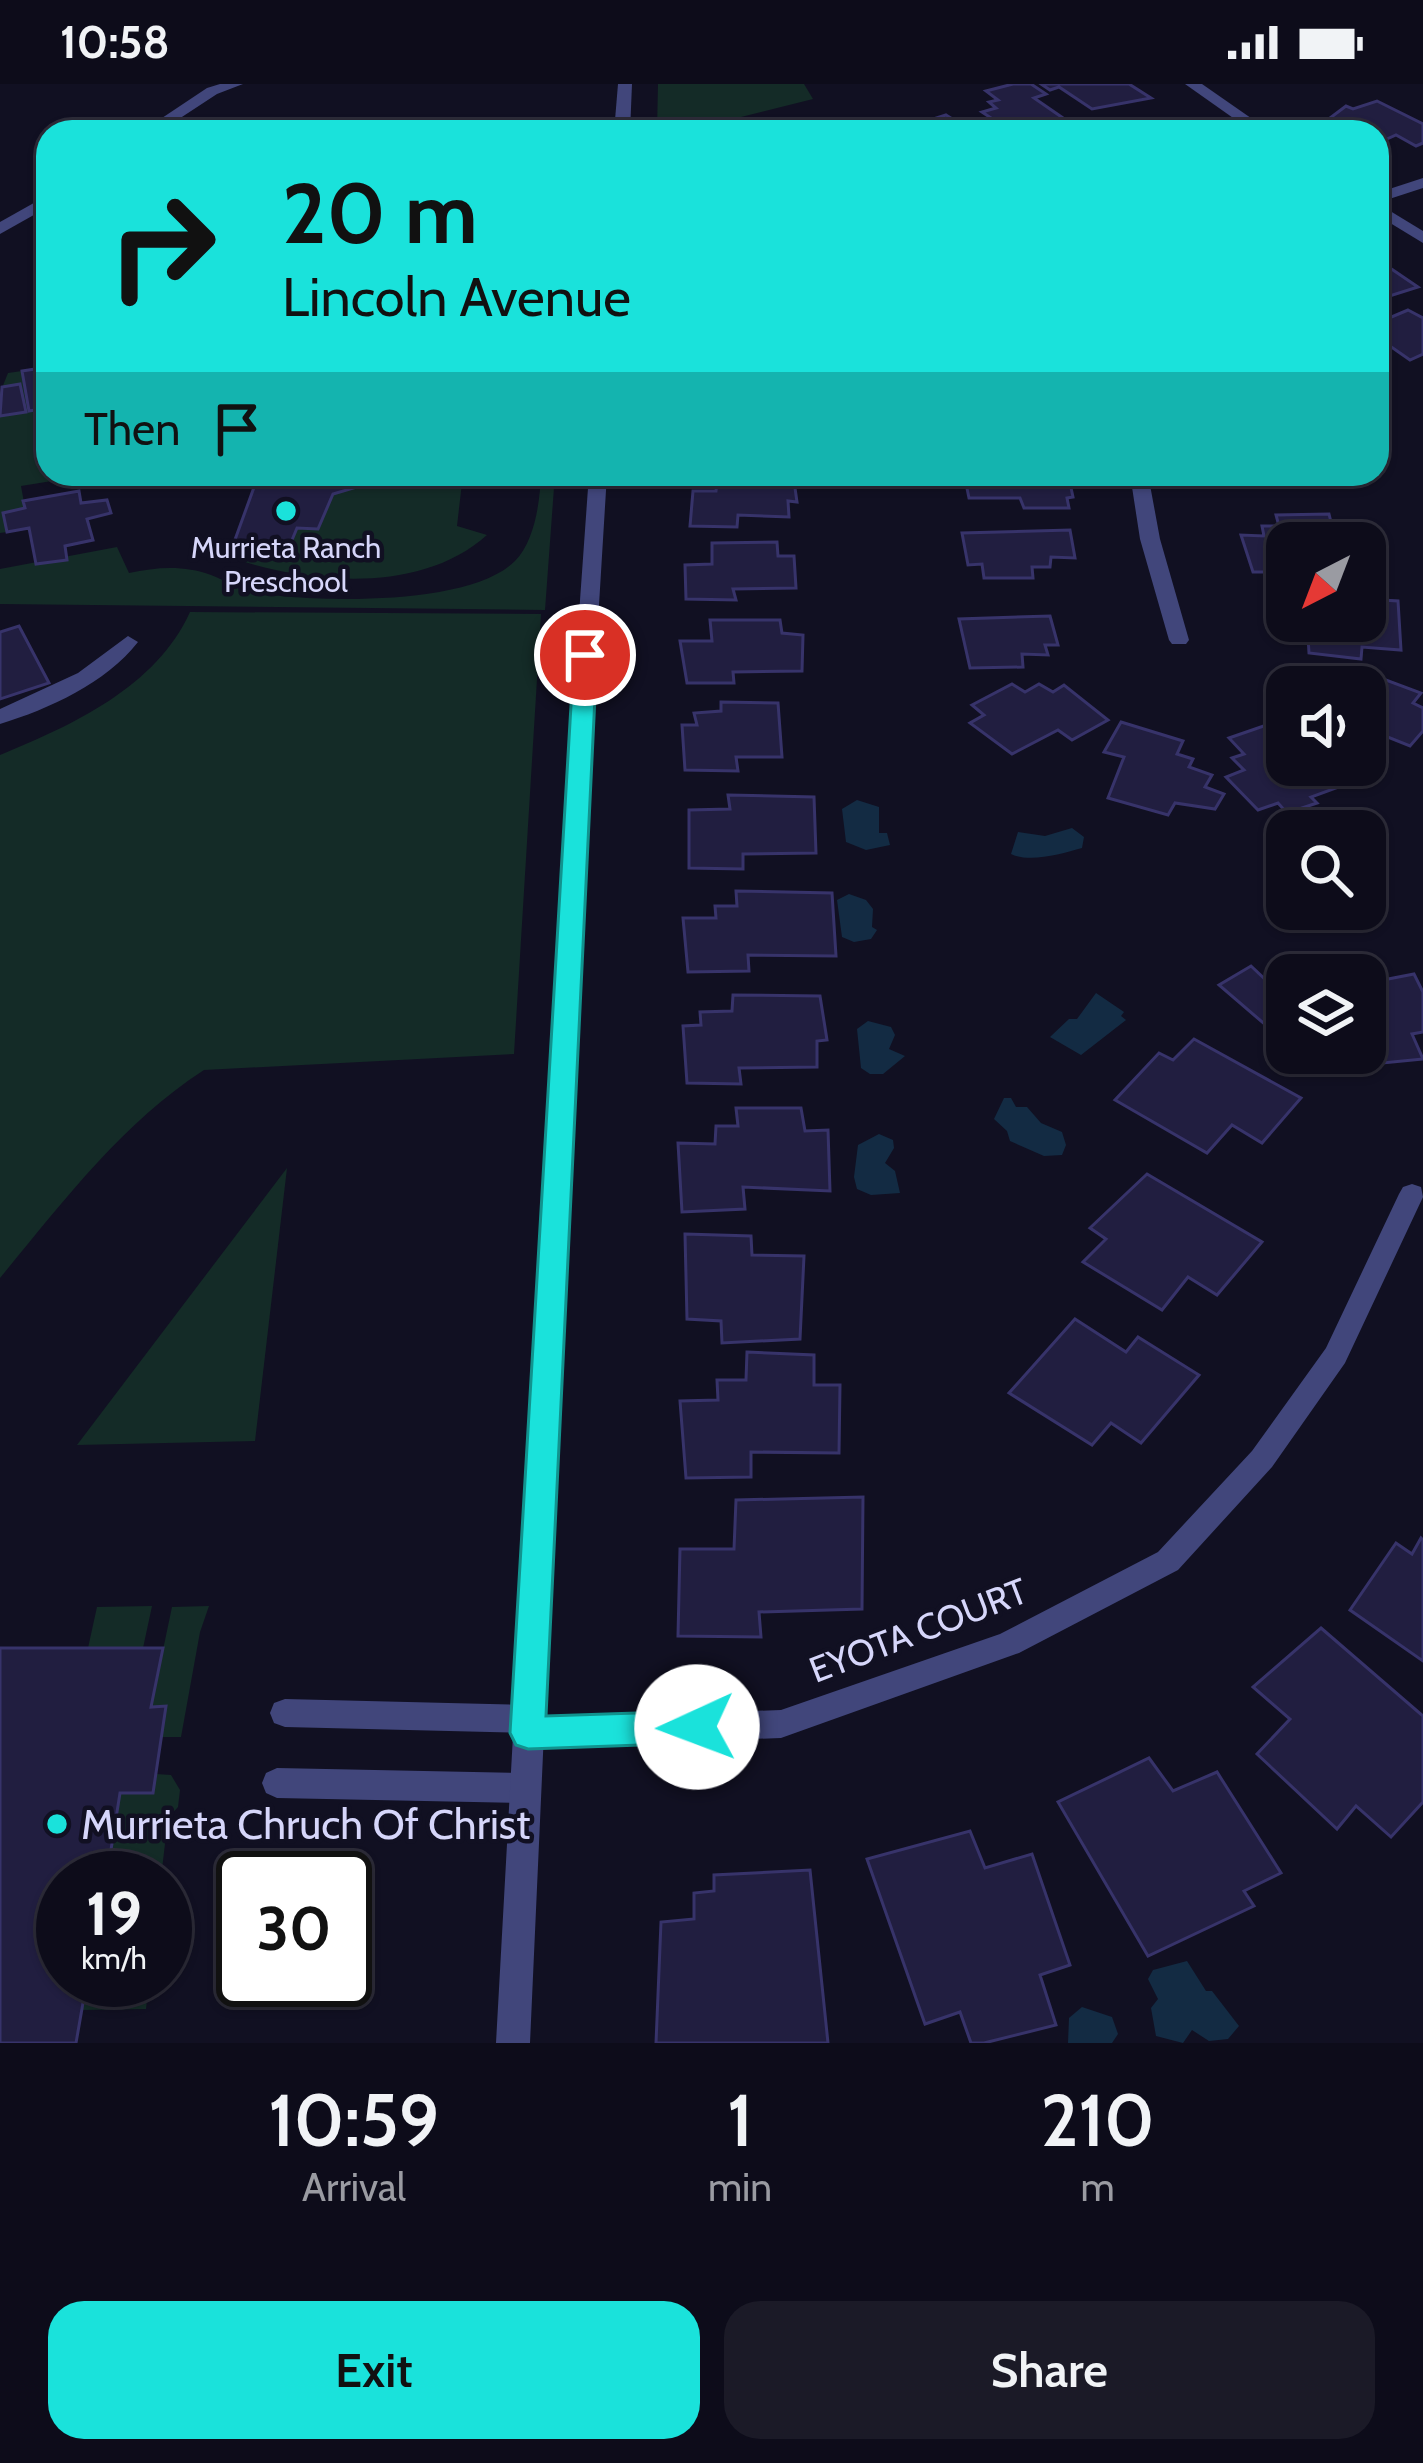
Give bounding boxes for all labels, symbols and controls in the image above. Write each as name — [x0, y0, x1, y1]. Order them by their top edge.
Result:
text: 10:58 — [60, 15, 170, 69]
text: 20 m — [282, 162, 478, 264]
icon: right — [84, 168, 240, 324]
text: Lincoln Avenue — [282, 264, 631, 330]
icon: arrive — [204, 396, 270, 462]
text: Then — [84, 402, 180, 456]
marker: Murrieta Ranch Preschool — [273, 498, 299, 524]
north arrow — [1266, 522, 1386, 642]
map controls — [1266, 522, 1386, 1074]
place label: Murrieta Ranch Preschool — [191, 529, 381, 600]
pin — [534, 604, 636, 706]
icon: arrive — [552, 622, 618, 688]
button: sound — [1266, 666, 1386, 786]
button: search — [1266, 810, 1386, 930]
button: layers — [1266, 954, 1386, 1074]
street label: EYOTA COURT — [803, 1568, 1033, 1692]
position arrow — [634, 1664, 760, 1790]
place label: Murrieta Chruch Of Christ — [81, 1798, 530, 1850]
marker: Murrieta Chruch Of Christ — [44, 1811, 70, 1837]
speed limit sign: 30 — [216, 1851, 372, 2007]
text: 19 — [86, 1877, 142, 1950]
text: km/h — [81, 1940, 147, 1977]
text: 10:59 — [268, 2077, 439, 2164]
text: 1 — [727, 2077, 753, 2164]
text: 210 — [1041, 2077, 1155, 2164]
text: Arrival — [302, 2163, 406, 2211]
text: min — [708, 2163, 772, 2211]
text: m — [1080, 2163, 1115, 2211]
button: Exit — [48, 2301, 700, 2439]
button: Share — [724, 2301, 1375, 2439]

